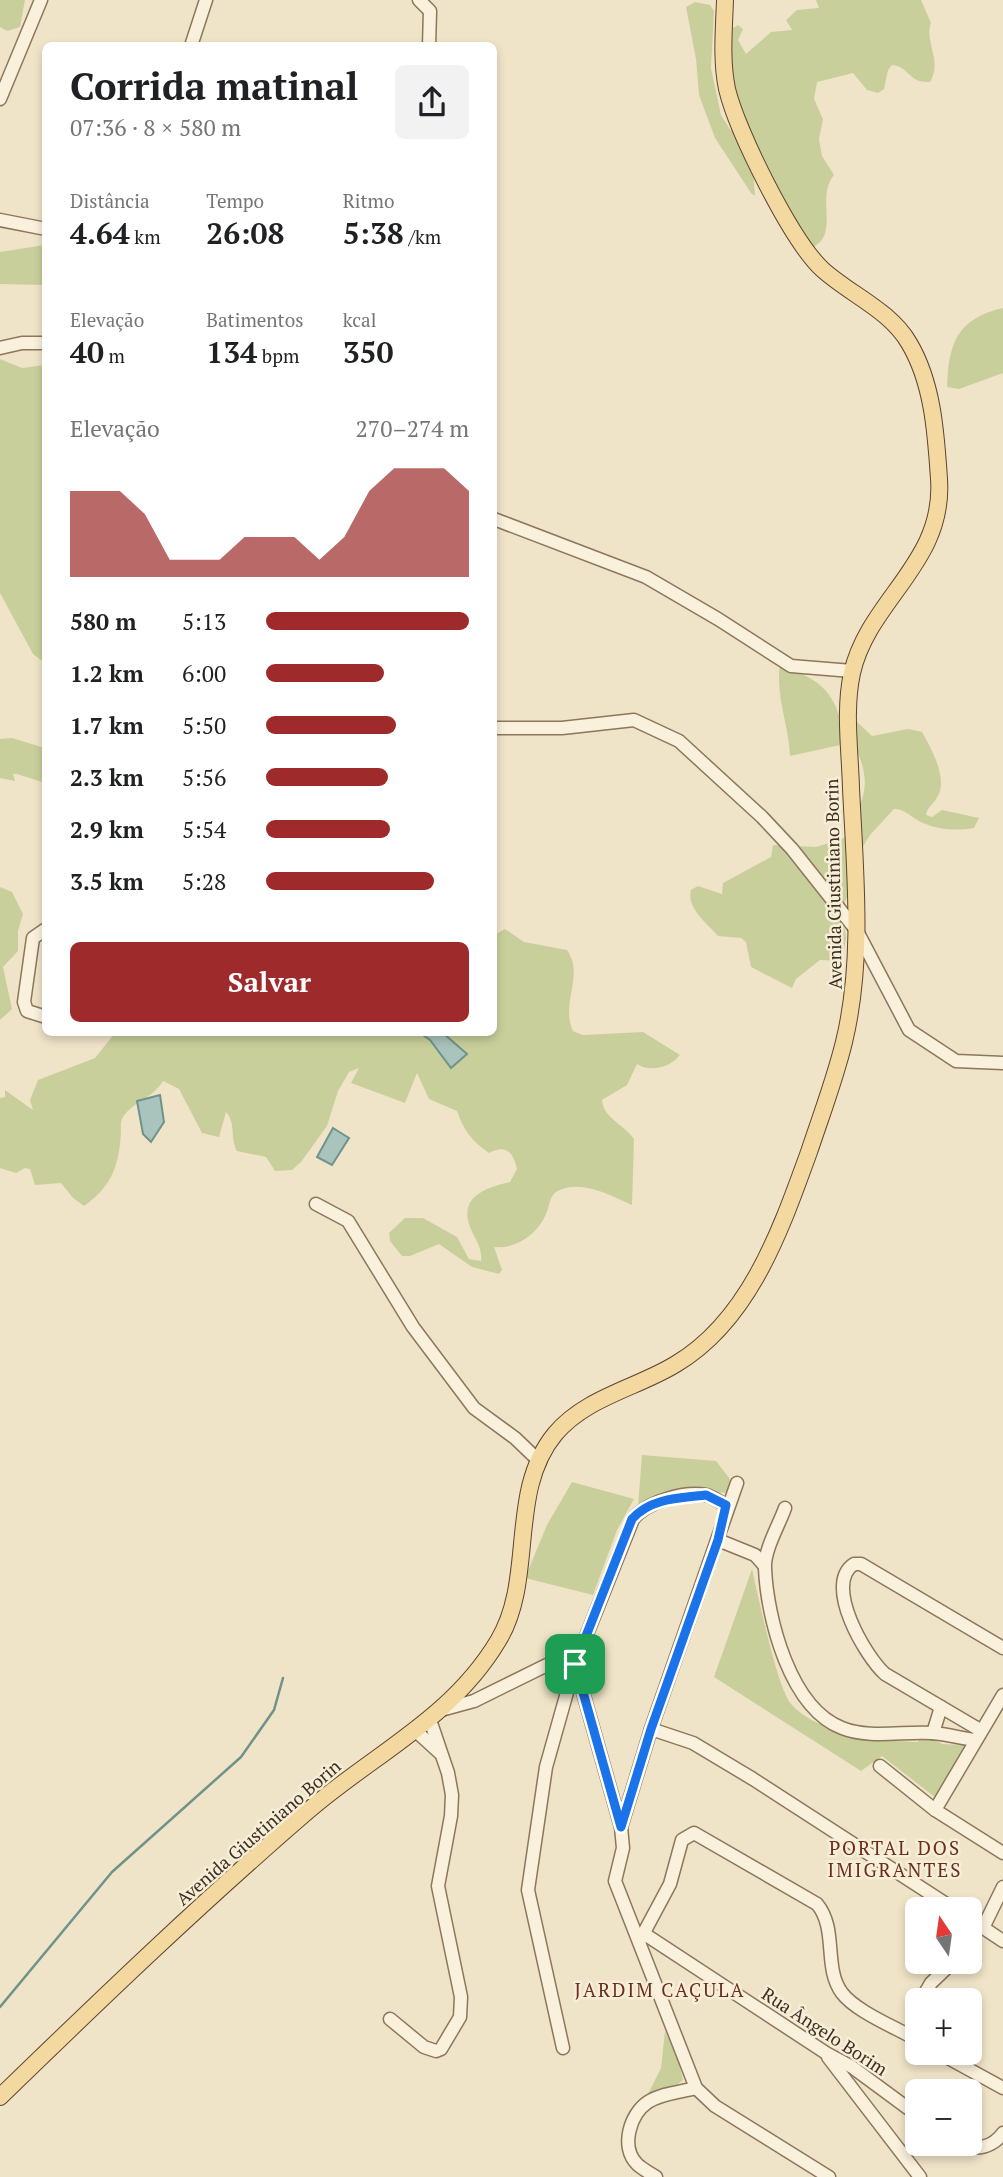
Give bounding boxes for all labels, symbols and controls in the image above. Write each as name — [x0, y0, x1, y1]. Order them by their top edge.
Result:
text: Corrida matinal — [70, 61, 358, 111]
button: share — [395, 65, 469, 139]
text: 07:36 · 8 × 580 m — [70, 112, 241, 143]
text: Distância — [70, 188, 150, 213]
text: Tempo — [206, 188, 264, 213]
text: Ritmo — [343, 188, 394, 213]
text: 4.64 — [70, 213, 130, 253]
text: 26:08 — [206, 213, 284, 253]
text: 5:38 — [343, 213, 404, 253]
text: km — [130, 224, 161, 249]
text: /km — [404, 224, 441, 249]
text: Elevação — [70, 307, 144, 332]
text: Batimentos — [206, 307, 303, 332]
text: kcal — [343, 307, 376, 332]
text: 40 — [70, 332, 104, 372]
text: 134 — [206, 332, 257, 372]
text: 350 — [343, 332, 394, 372]
text: m — [104, 343, 125, 368]
text: bpm — [257, 343, 299, 368]
text: Elevação — [70, 413, 160, 444]
text: 270–274 m — [356, 413, 469, 444]
text: 580 m — [70, 606, 136, 637]
text: 5:13 — [182, 606, 226, 637]
text: 1.2 km — [70, 658, 144, 689]
text: 6:00 — [182, 658, 226, 689]
text: 1.7 km — [70, 710, 144, 741]
text: 5:50 — [182, 710, 226, 741]
text: 2.3 km — [70, 762, 144, 793]
text: 5:56 — [182, 762, 226, 793]
street label: Avenida Giustiniano Borin — [819, 778, 847, 990]
text: 2.9 km — [70, 814, 144, 845]
text: 5:54 — [182, 814, 226, 845]
text: 3.5 km — [70, 866, 144, 897]
text: 5:28 — [182, 866, 226, 897]
button: Salvar — [70, 942, 469, 1022]
pin — [545, 1634, 605, 1694]
icon: arrive — [556, 1645, 594, 1683]
street label: Avenida Giustiniano Borin — [171, 1754, 346, 1910]
district label: PORTAL DOS IMIGRANTES — [828, 1835, 962, 1882]
north arrow — [905, 1897, 982, 1974]
map controls — [905, 1897, 982, 2156]
district label: JARDIM CAÇULA — [575, 1977, 745, 2002]
street label: Rua Ângelo Borim — [758, 1981, 893, 2081]
button: + — [905, 1988, 982, 2065]
button: − — [905, 2079, 982, 2156]

